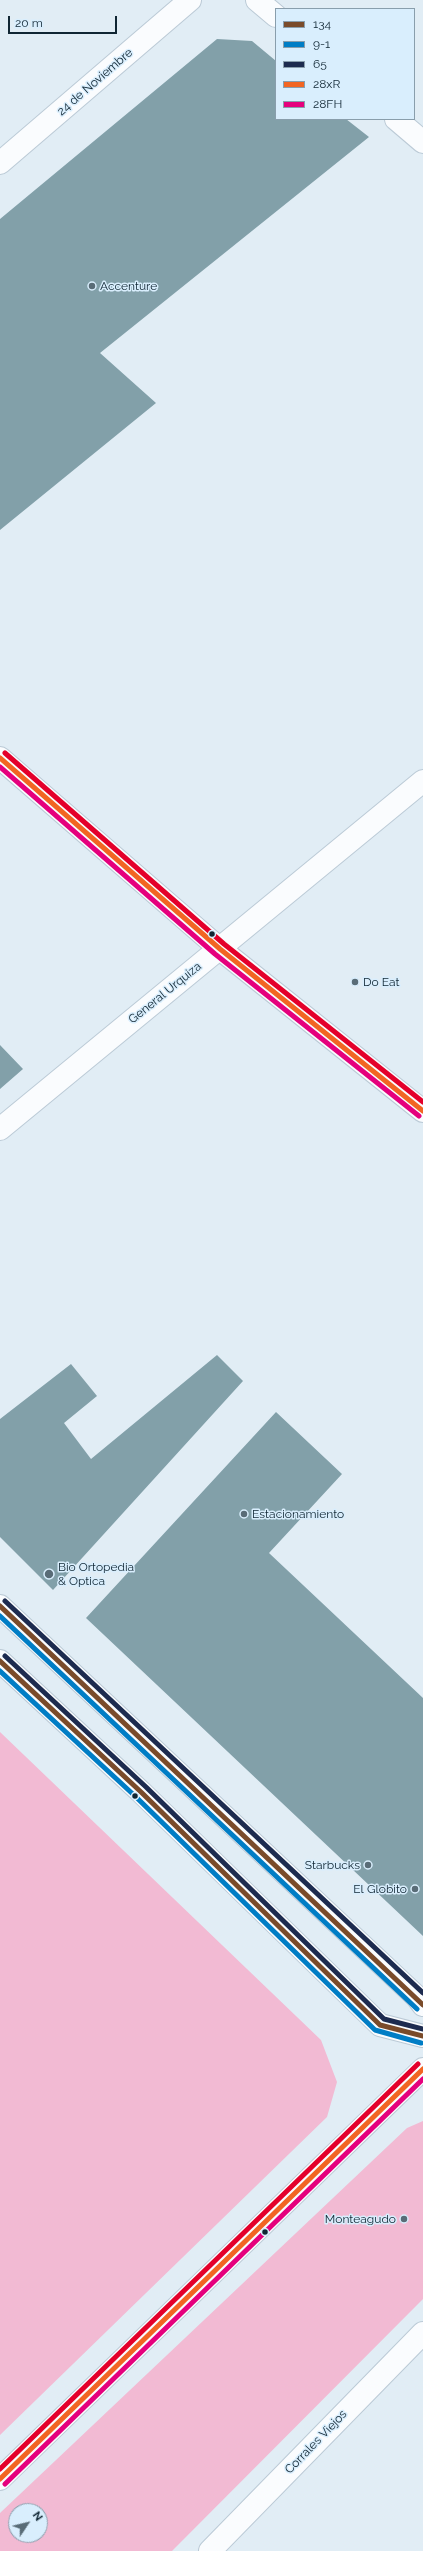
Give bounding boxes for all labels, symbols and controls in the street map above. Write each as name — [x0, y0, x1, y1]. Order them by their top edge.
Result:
scale bar — [10, 8, 119, 34]
legend — [275, 8, 415, 120]
text: 20 m — [15, 16, 43, 30]
text: 134 — [313, 17, 331, 31]
text: 9-1 — [313, 37, 330, 51]
street label: 24 de Noviembre — [54, 45, 136, 119]
text: 65 — [313, 57, 327, 71]
text: 28xR — [313, 77, 340, 91]
text: 28FH — [313, 97, 342, 111]
place label: Accenture — [100, 279, 157, 293]
marker: Accenture — [87, 281, 97, 291]
unlabelled marker — [207, 929, 217, 939]
street label: General Urquiza — [126, 959, 204, 1027]
place label: Do Eat — [363, 975, 400, 989]
marker: Do Eat — [350, 977, 360, 987]
place label: Estacionamiento — [252, 1507, 344, 1521]
marker: Estacionamiento — [239, 1509, 249, 1519]
place label: Bio Ortopedia & Optica — [58, 1560, 134, 1588]
marker: Bio Ortopedia & Optica — [43, 1568, 55, 1580]
unlabelled marker — [130, 1791, 140, 1801]
place label: Starbucks — [305, 1858, 360, 1872]
marker: Starbucks — [363, 1860, 373, 1870]
place label: El Globito — [353, 1882, 407, 1896]
marker: El Globito — [410, 1884, 420, 1894]
place label: Monteagudo — [325, 2212, 396, 2226]
marker: Monteagudo — [399, 2214, 409, 2224]
unlabelled marker — [260, 2227, 270, 2237]
street label: Corrales Viejos — [282, 2407, 350, 2477]
north arrow — [8, 2503, 48, 2543]
text: N — [30, 2509, 45, 2524]

